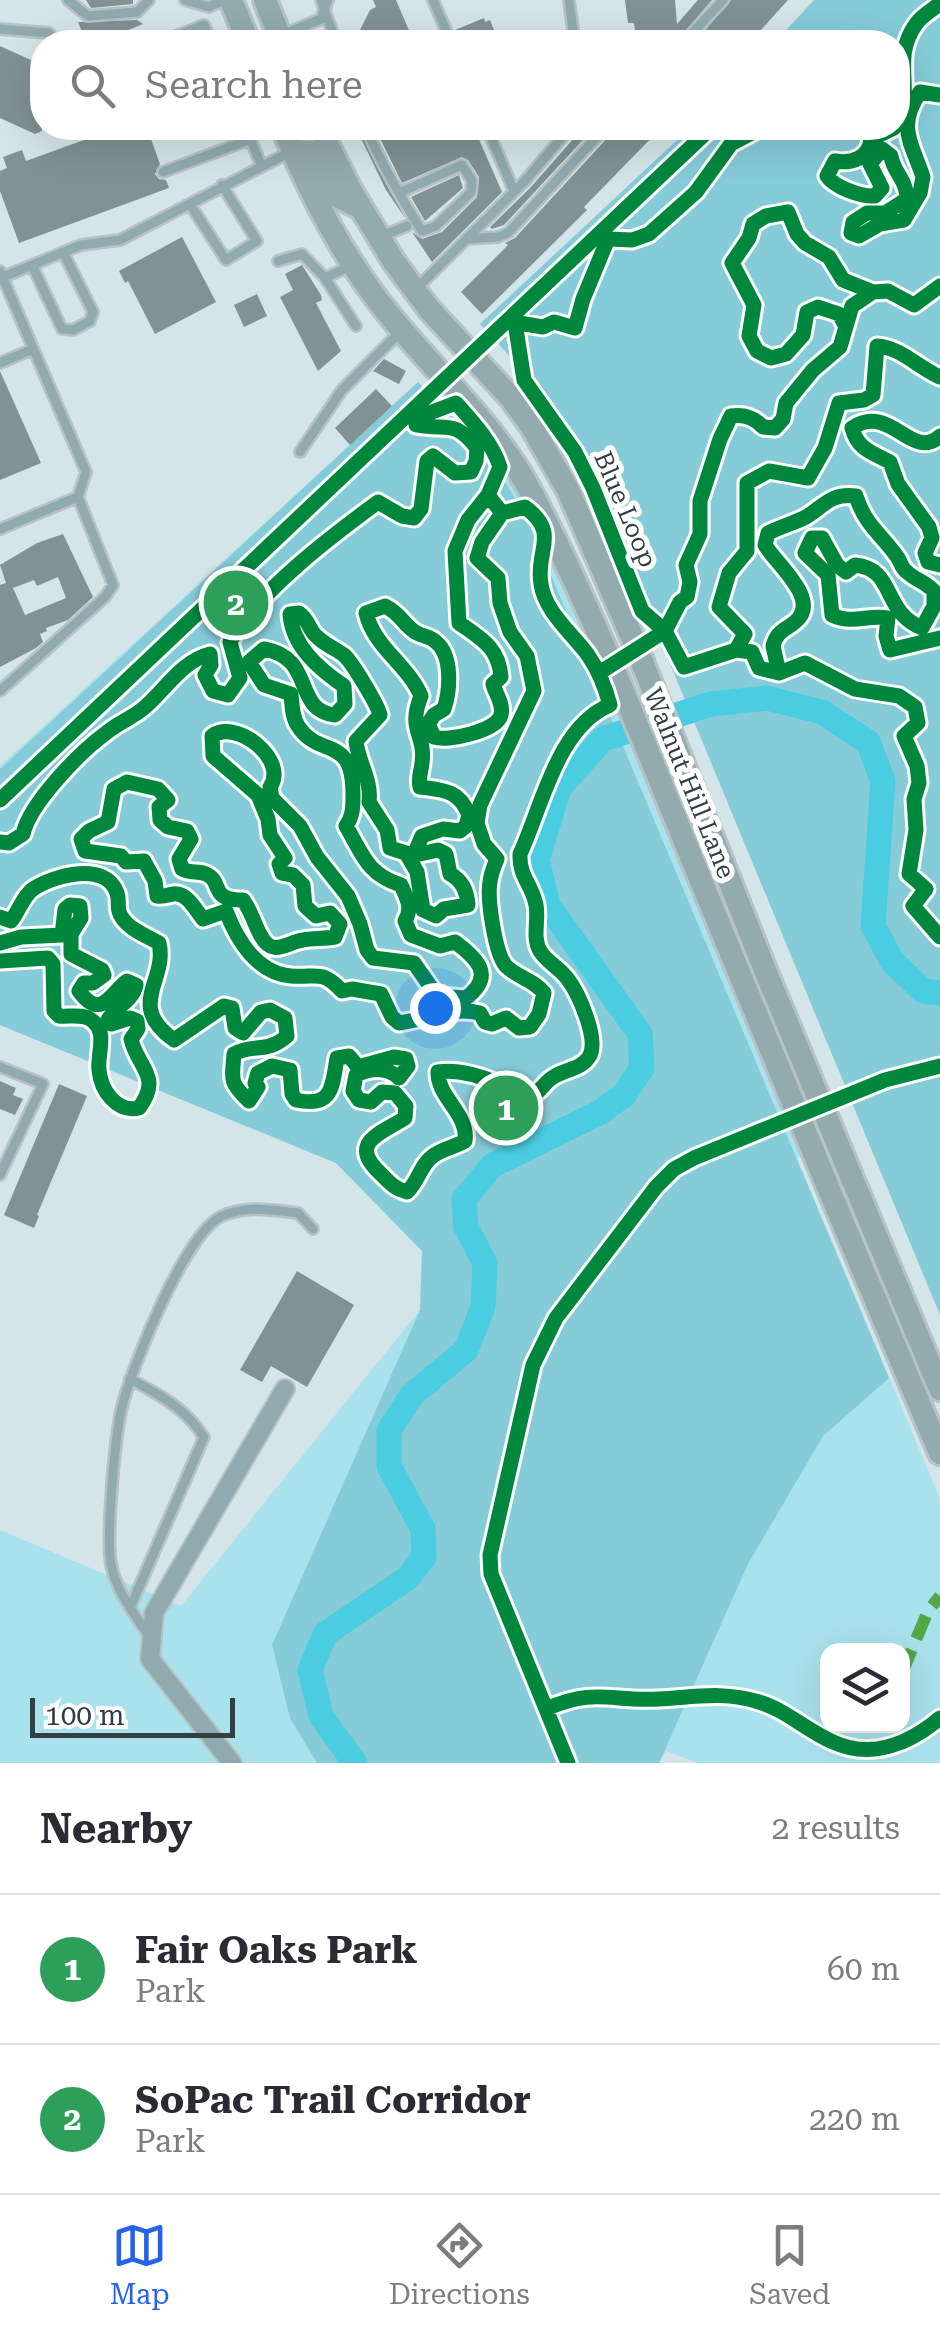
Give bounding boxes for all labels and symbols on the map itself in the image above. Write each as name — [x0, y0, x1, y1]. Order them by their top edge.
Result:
street label: Blue Loop — [588, 447, 663, 571]
pin: 2 — [204, 566, 268, 640]
street label: Walnut Hill Lane — [638, 684, 741, 882]
your location — [410, 983, 461, 1034]
pin: 1 — [474, 1070, 538, 1146]
scale bar — [30, 1693, 235, 1738]

